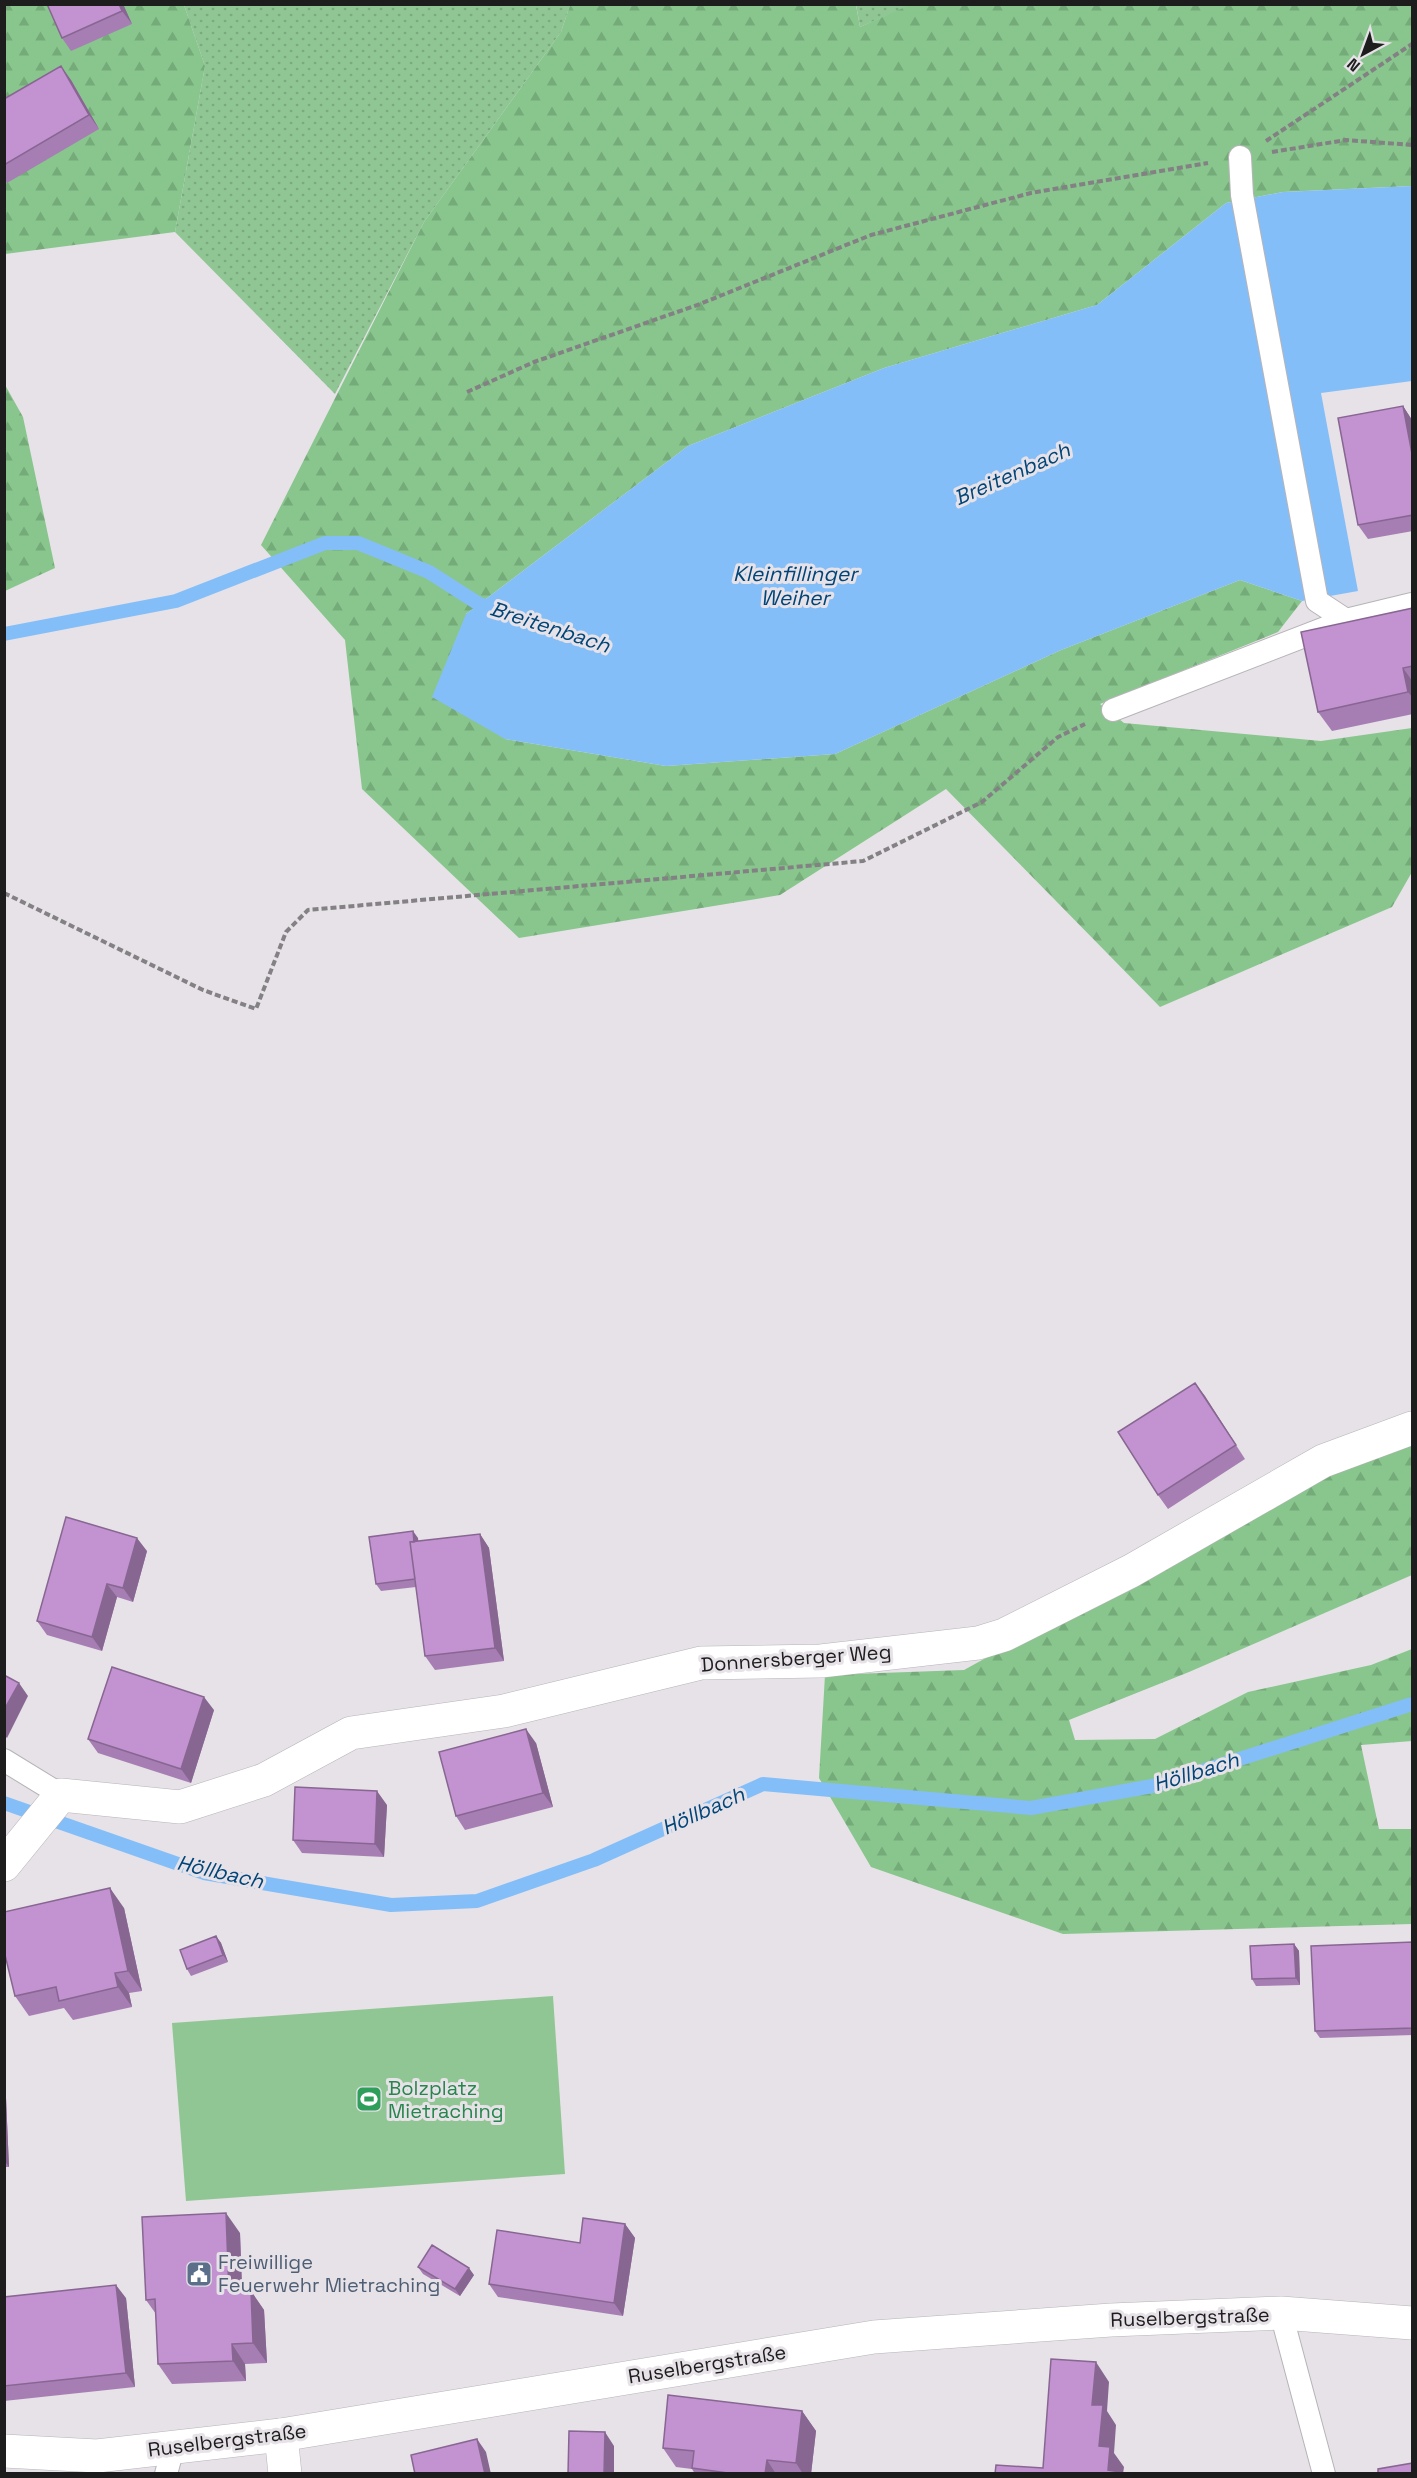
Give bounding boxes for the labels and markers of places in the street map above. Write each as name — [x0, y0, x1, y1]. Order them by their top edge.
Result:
place label: Bolzplatz Mietraching — [388, 2075, 504, 2124]
sports icon: Bolzplatz Mietraching — [354, 2084, 384, 2114]
place label: Freiwillige Feuerwehr Mietraching — [218, 2249, 440, 2298]
public building icon: Freiwillige Feuerwehr Mietraching — [184, 2259, 214, 2289]

